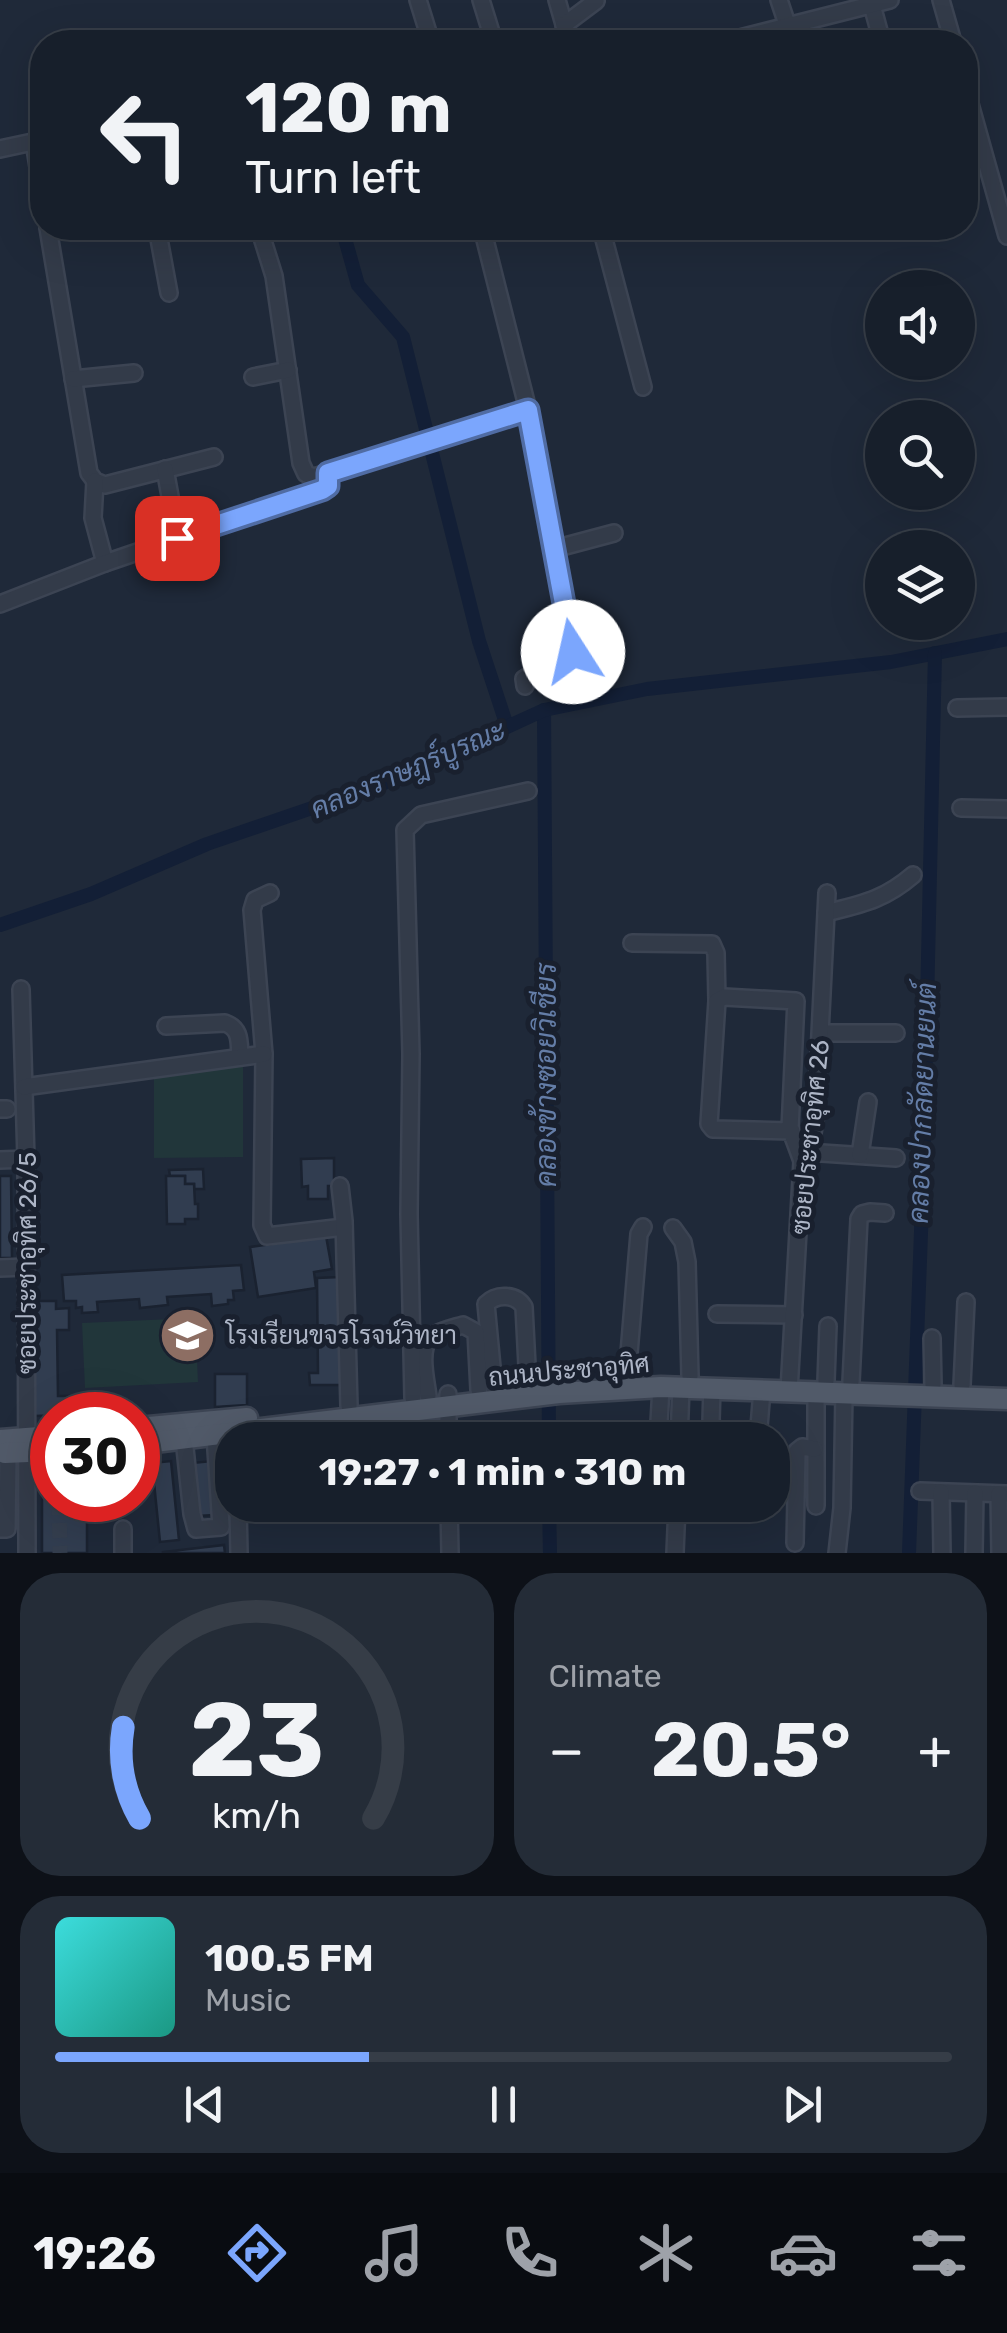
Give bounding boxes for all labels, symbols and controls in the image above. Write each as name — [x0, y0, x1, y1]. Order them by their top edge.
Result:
text: 120 m — [245, 67, 452, 150]
icon: left — [80, 70, 210, 200]
text: Turn left — [245, 151, 421, 204]
map controls — [865, 270, 975, 640]
button: sound — [865, 270, 975, 380]
button: search — [865, 400, 975, 510]
pin — [135, 496, 220, 581]
icon: arrive — [150, 511, 205, 566]
button: layers — [865, 530, 975, 640]
position arrow — [521, 600, 625, 704]
water label: คลองราษฎร์บูรณะ — [304, 711, 512, 828]
water label: คลองข้างซอยวิเชียร — [527, 961, 563, 1187]
water label: คลองปากลัดยานยนต์ — [899, 978, 943, 1224]
street label: ซอยประชาอุทิศ 26 — [785, 1038, 838, 1236]
street label: ซอยประชาอุทิศ 26/5 — [12, 1152, 45, 1374]
school or university icon: โรงเรียนขจรโรจน์วิทยา — [157, 1305, 217, 1365]
place label: โรงเรียนขจรโรจน์วิทยา — [224, 1318, 457, 1350]
street label: ถนนประชาอุทิศ — [487, 1348, 651, 1395]
speed limit sign: 30 — [30, 1392, 160, 1522]
text: 19:27 · 1 min · 310 m — [319, 1449, 686, 1495]
text: Climate — [549, 1657, 662, 1695]
text: 23 — [189, 1679, 325, 1802]
text: 20.5° — [651, 1706, 851, 1795]
text: − — [549, 1718, 584, 1783]
text: + — [918, 1718, 952, 1783]
text: km/h — [212, 1795, 301, 1837]
text: 100.5 FM — [205, 1935, 374, 1981]
text: Music — [205, 1981, 291, 2019]
icon: previous — [177, 2077, 232, 2132]
icon: pause — [476, 2077, 531, 2132]
icon: next — [775, 2077, 830, 2132]
icon: directions — [222, 2218, 292, 2288]
icon: music — [359, 2218, 429, 2288]
icon: phone — [495, 2218, 565, 2288]
icon: climate — [631, 2218, 701, 2288]
icon: car — [768, 2218, 838, 2288]
icon: filters — [904, 2218, 974, 2288]
text: 19:26 — [33, 2227, 156, 2280]

